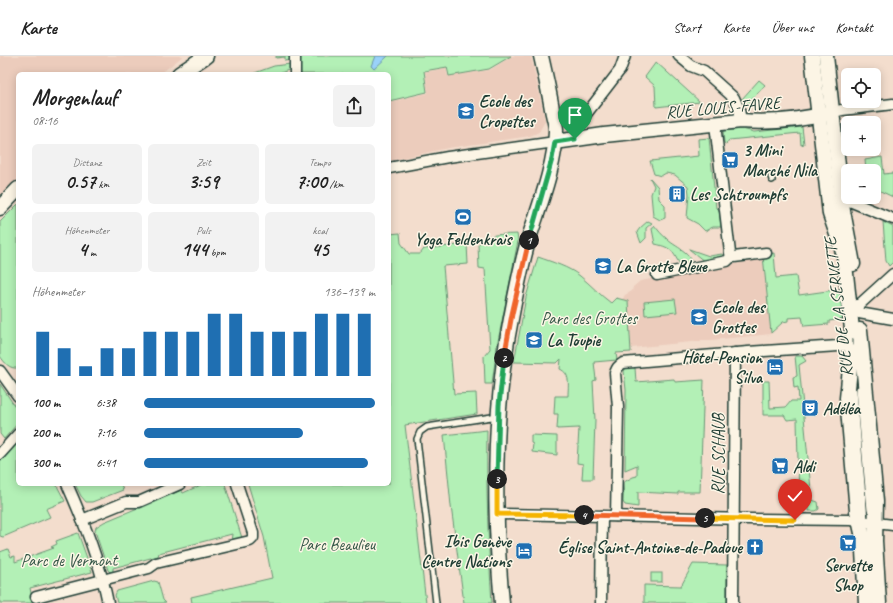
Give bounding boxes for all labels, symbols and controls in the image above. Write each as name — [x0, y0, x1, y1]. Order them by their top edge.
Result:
text: Karte — [20, 16, 57, 40]
text: Start — [673, 19, 701, 36]
text: Karte — [723, 19, 749, 36]
text: Über uns — [771, 19, 813, 36]
text: Kontakt — [835, 19, 873, 36]
map controls — [841, 68, 881, 204]
button: locate — [841, 68, 881, 108]
text: Morgenlauf — [32, 84, 117, 112]
button: share — [333, 85, 375, 127]
place label: Ecole des Cropettes — [479, 91, 536, 132]
street label: RUE LOUIS-FAVRE — [665, 92, 784, 123]
pin — [558, 98, 592, 139]
school or university icon: Ecole des Cropettes — [456, 101, 476, 121]
icon: arrive — [564, 104, 586, 126]
text: 08:16 — [32, 113, 58, 129]
button: + — [841, 116, 881, 156]
place label: 3 Mini Marché Nila — [743, 140, 819, 181]
supermarket icon: 3 Mini Marché Nila — [720, 150, 740, 170]
text: Distanz — [73, 155, 102, 169]
text: Zeit — [196, 155, 211, 169]
text: Tempo — [309, 155, 331, 169]
button: − — [841, 164, 881, 204]
text: 0.57 — [65, 169, 96, 194]
text: 3:59 — [188, 169, 219, 194]
text: 7:00 — [296, 169, 327, 194]
text: km — [96, 177, 109, 191]
text: /km — [327, 177, 344, 191]
building icon: Les Schtroumpfs — [667, 184, 687, 204]
place label: Les Schtroumpfs — [690, 184, 789, 205]
sports icon: Yoga Feldenkrais — [453, 207, 473, 227]
text: Höhenmeter — [65, 223, 109, 237]
text: Puls — [196, 223, 211, 237]
text: kcal — [313, 223, 327, 237]
place label: Yoga Feldenkrais — [415, 229, 513, 250]
pin: 1 — [519, 230, 539, 250]
text: 1 — [527, 233, 531, 247]
street label: RUE DE LA SERVETTE — [819, 234, 857, 378]
text: 4 — [78, 237, 87, 262]
text: 144 — [181, 237, 208, 262]
text: 45 — [311, 237, 329, 262]
text: m — [87, 245, 96, 259]
text: bpm — [208, 245, 226, 259]
school or university icon: La Grotte Bleue — [593, 256, 613, 276]
place label: La Grotte Bleue — [616, 256, 708, 277]
text: Höhenmeter — [32, 284, 85, 300]
text: 136–139 m — [324, 284, 375, 300]
place label: Ecole des Grottes — [712, 297, 767, 338]
school or university icon: Ecole des Grottes — [689, 307, 709, 327]
park label: Parc des Grottes — [541, 308, 638, 329]
school or university icon: La Toupie — [524, 330, 544, 350]
place label: La Toupie — [547, 330, 602, 351]
place label: Hôtel-Pension Silva — [682, 347, 764, 388]
pin: 2 — [494, 348, 514, 368]
text: 2 — [502, 351, 506, 365]
hotel icon: Hôtel-Pension Silva — [765, 357, 785, 377]
text: 100 m — [32, 395, 60, 411]
text: 6:38 — [96, 395, 116, 411]
theatre icon: Adéléa — [800, 398, 820, 418]
place label: Adéléa — [823, 398, 862, 419]
street label: RUE SCHAUB — [708, 412, 729, 495]
text: 200 m — [32, 425, 60, 441]
text: 7:16 — [96, 425, 116, 441]
text: 300 m — [32, 455, 60, 471]
text: 6:41 — [96, 455, 116, 471]
supermarket icon: Aldi — [770, 456, 790, 476]
place label: Aldi — [793, 456, 818, 477]
pin: 3 — [487, 469, 507, 489]
text: 3 — [495, 472, 499, 486]
pin — [778, 479, 812, 520]
icon: check — [784, 485, 806, 507]
pin: 4 — [574, 505, 594, 525]
text: 4 — [582, 508, 586, 522]
pin: 5 — [695, 508, 715, 528]
text: 5 — [703, 511, 707, 525]
place label: Ibis Genève Centre Nations — [421, 531, 513, 572]
supermarket icon: Servette Shop — [838, 533, 858, 553]
park label: Parc Beaulieu — [299, 534, 377, 555]
place label: Église Saint-Antoine-de-Padoue — [558, 537, 744, 558]
church icon: Église Saint-Antoine-de-Padoue — [745, 537, 765, 557]
hotel icon: Ibis Genève Centre Nations — [514, 541, 534, 561]
park label: Parc de Vermont — [21, 550, 120, 571]
place label: Servette Shop — [824, 555, 873, 596]

